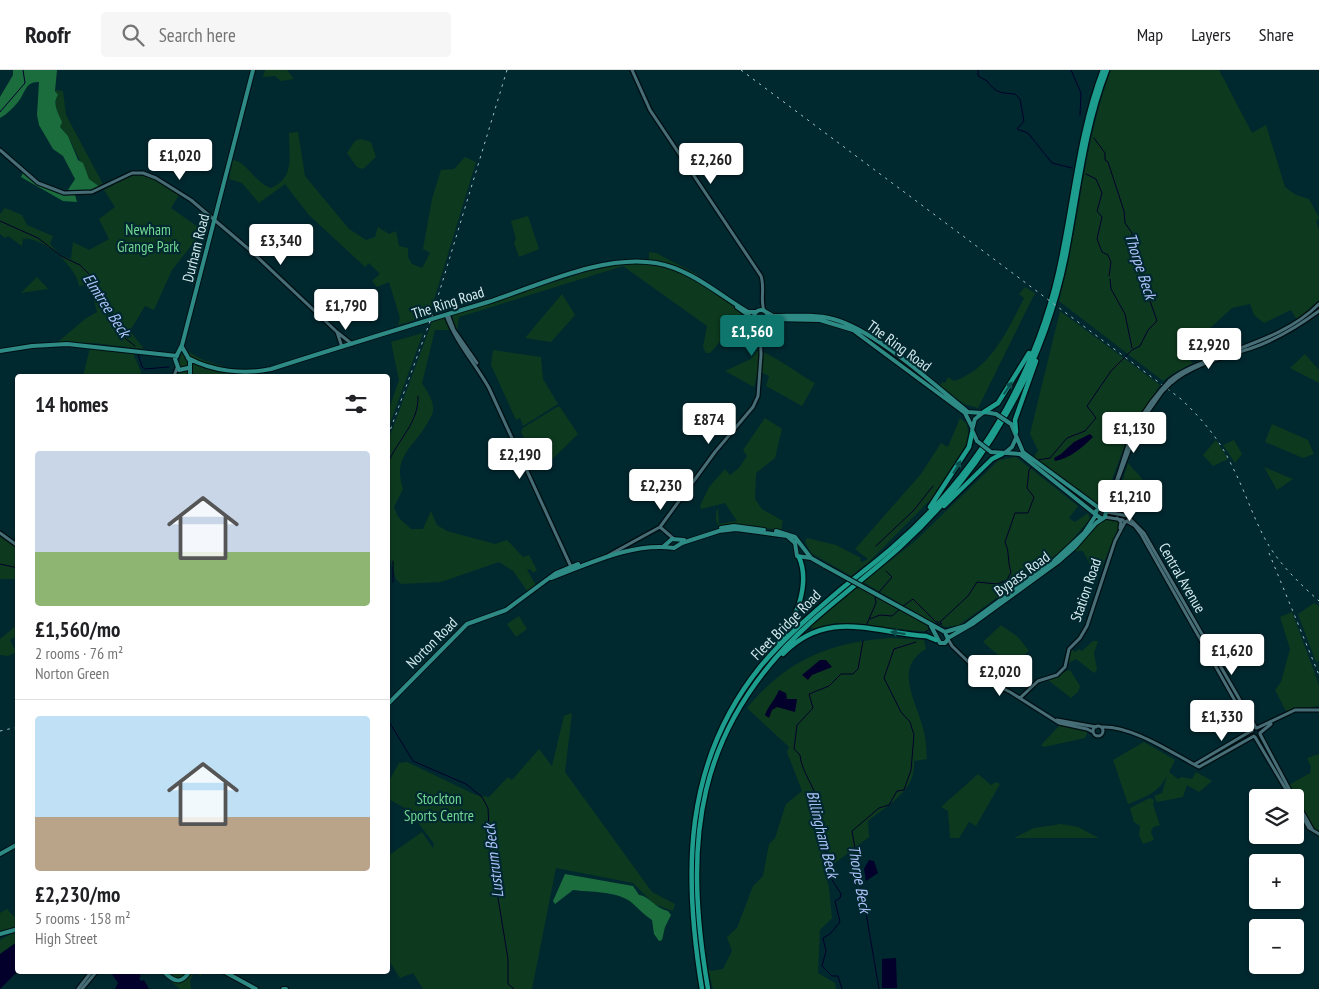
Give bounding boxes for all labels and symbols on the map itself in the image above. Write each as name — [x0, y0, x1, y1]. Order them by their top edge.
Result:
pin: £1,020 — [139, 138, 221, 181]
pin: £2,260 — [670, 142, 752, 185]
street label: Durham Road — [178, 212, 213, 284]
park label: Newham Grange Park — [117, 220, 179, 256]
pin: £3,340 — [240, 224, 322, 266]
water label: Thorpe Beck — [1121, 230, 1162, 303]
water label: Elmtree Beck — [79, 269, 136, 342]
street label: The Ring Road — [409, 282, 486, 323]
pin: £1,790 — [305, 288, 387, 331]
pin: £1,560 — [711, 314, 793, 357]
street label: The Ring Road — [863, 316, 935, 375]
pin: £2,920 — [1168, 328, 1250, 370]
one-way arrow — [1003, 381, 1013, 394]
pin: £874 — [679, 402, 739, 445]
pin: £1,130 — [1093, 412, 1175, 454]
pin: £2,190 — [479, 438, 561, 480]
one-way arrow — [953, 460, 962, 473]
pin: £2,230 — [620, 468, 702, 511]
pin: £1,210 — [1089, 480, 1171, 522]
street label: Central Avenue — [1155, 539, 1210, 616]
street label: Bypass Road — [990, 547, 1053, 600]
street label: Station Road — [1066, 556, 1105, 624]
street label: Fleet Bridge Road — [747, 586, 825, 664]
street label: Norton Road — [402, 613, 461, 672]
one-way arrow — [889, 629, 905, 637]
pin: £1,620 — [1191, 634, 1273, 676]
pin: £2,020 — [959, 654, 1041, 697]
pin: £1,330 — [1181, 700, 1263, 742]
water label: Billingham Beck — [803, 788, 844, 881]
park label: Stockton Sports Centre — [404, 789, 474, 825]
water label: Lustrum Beck — [478, 821, 507, 899]
water label: Thorpe Beck — [844, 844, 876, 916]

